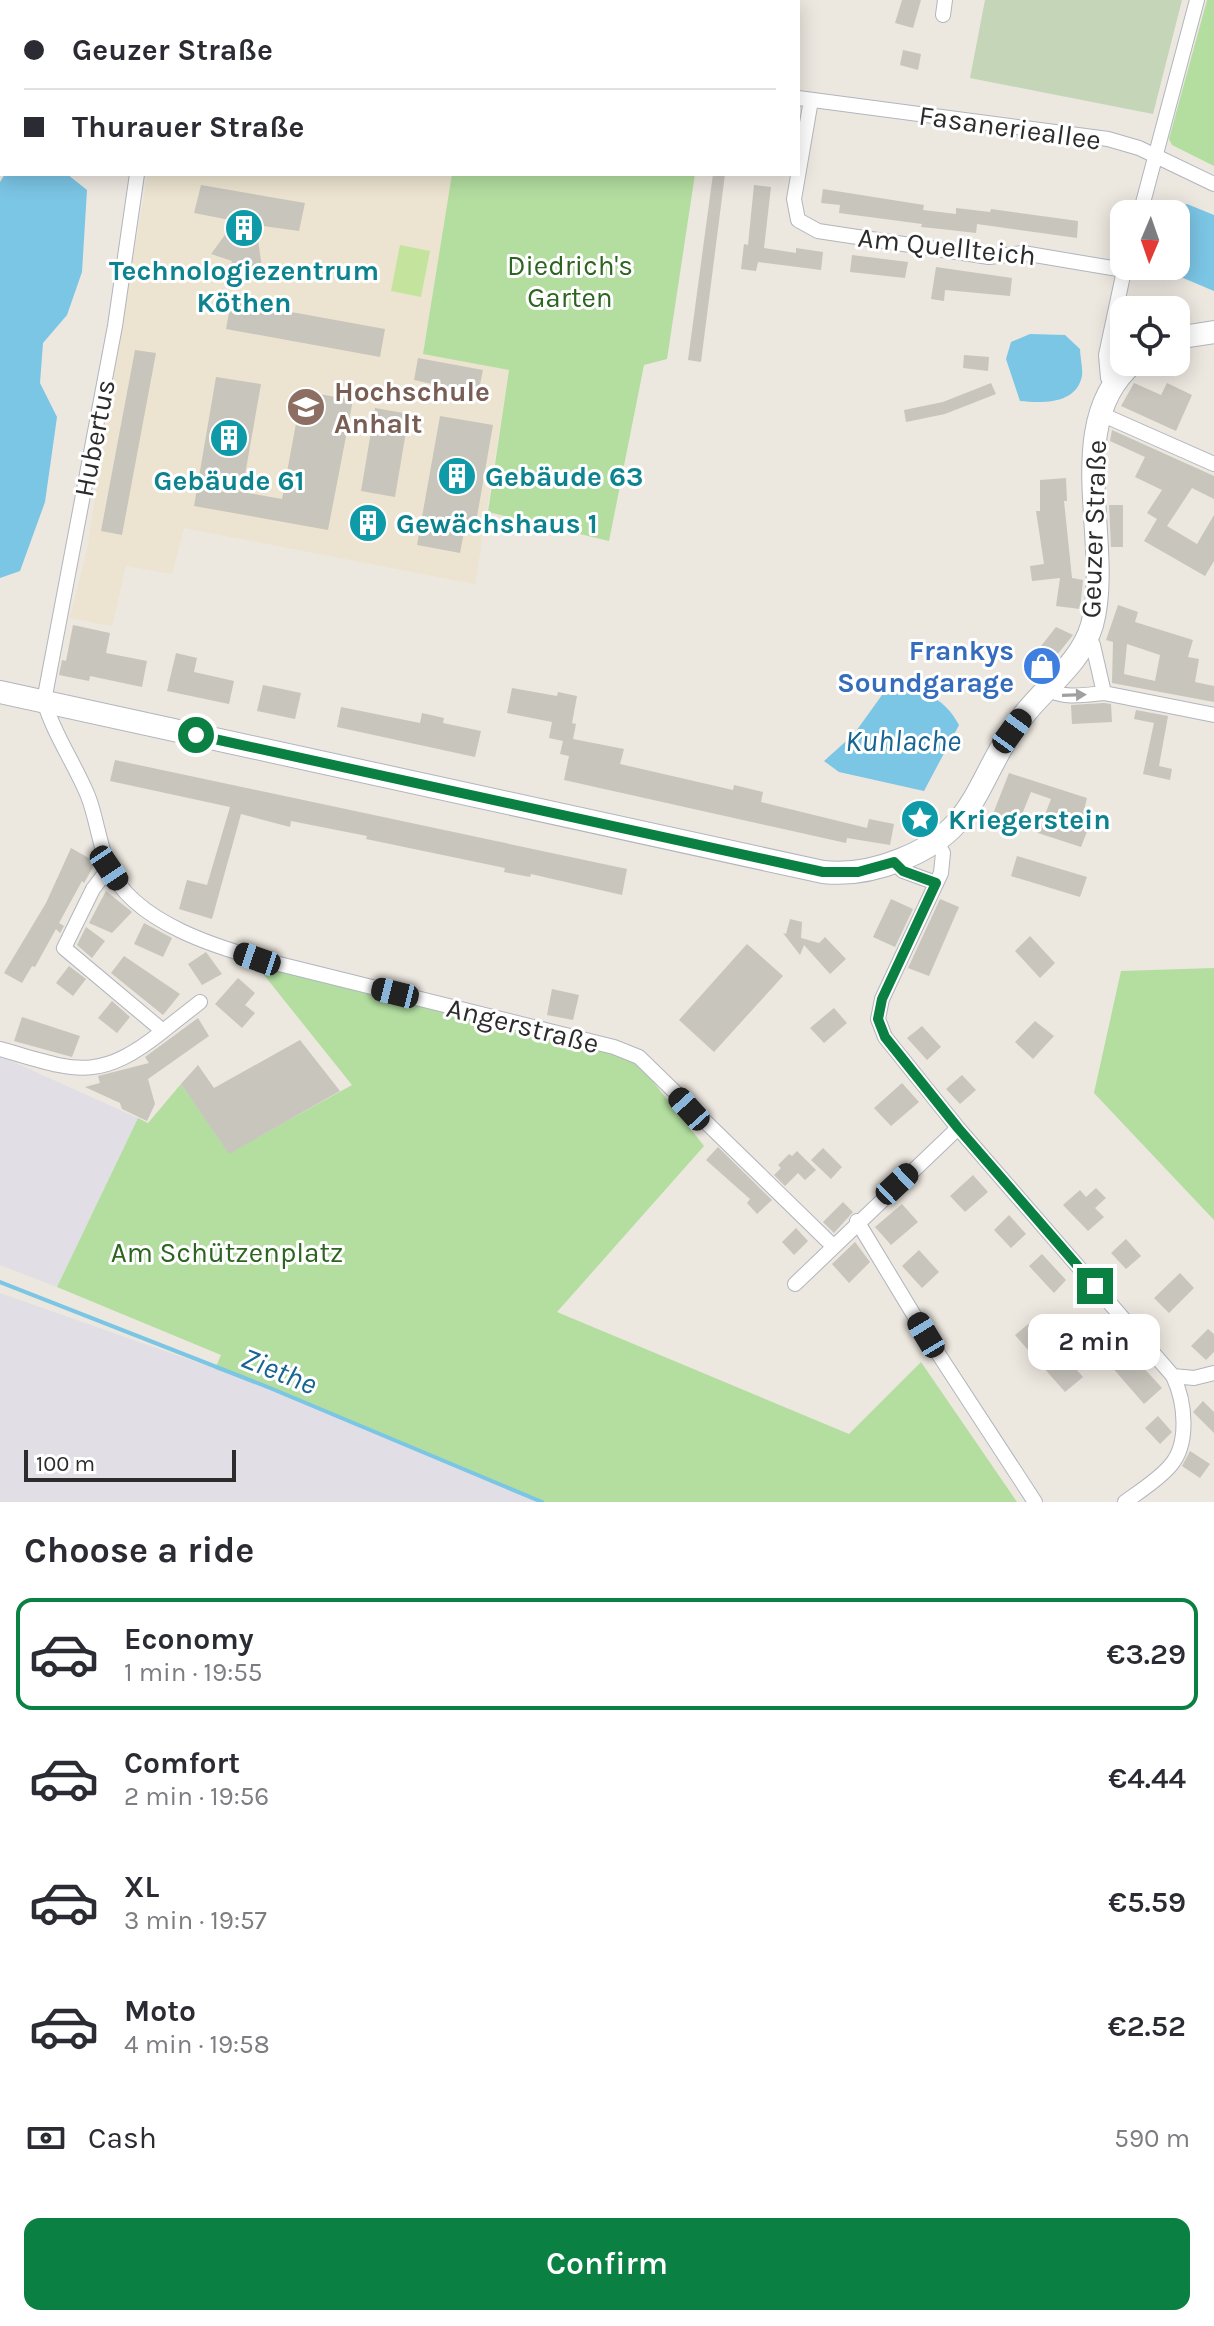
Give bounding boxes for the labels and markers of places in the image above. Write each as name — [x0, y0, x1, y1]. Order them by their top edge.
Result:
building icon: Technologiezentrum Köthen — [223, 207, 265, 249]
place label: Technologiezentrum Köthen — [109, 254, 379, 319]
place label: Hochschule Anhalt — [334, 375, 490, 440]
school or university icon: Hochschule Anhalt — [285, 386, 327, 428]
building icon: Gebäude 61 — [208, 417, 250, 459]
building icon: Gebäude 63 — [436, 455, 478, 497]
place label: Gebäude 63 — [485, 460, 643, 493]
place label: Gebäude 61 — [153, 464, 305, 497]
building icon: Gewächshaus 1 — [347, 502, 389, 544]
place label: Gewächshaus 1 — [396, 507, 598, 540]
place label: Frankys Soundgarage — [837, 634, 1014, 699]
shop icon: Frankys Soundgarage — [1021, 645, 1063, 687]
place icon: Kriegerstein — [899, 798, 941, 840]
place label: Kriegerstein — [948, 803, 1111, 836]

